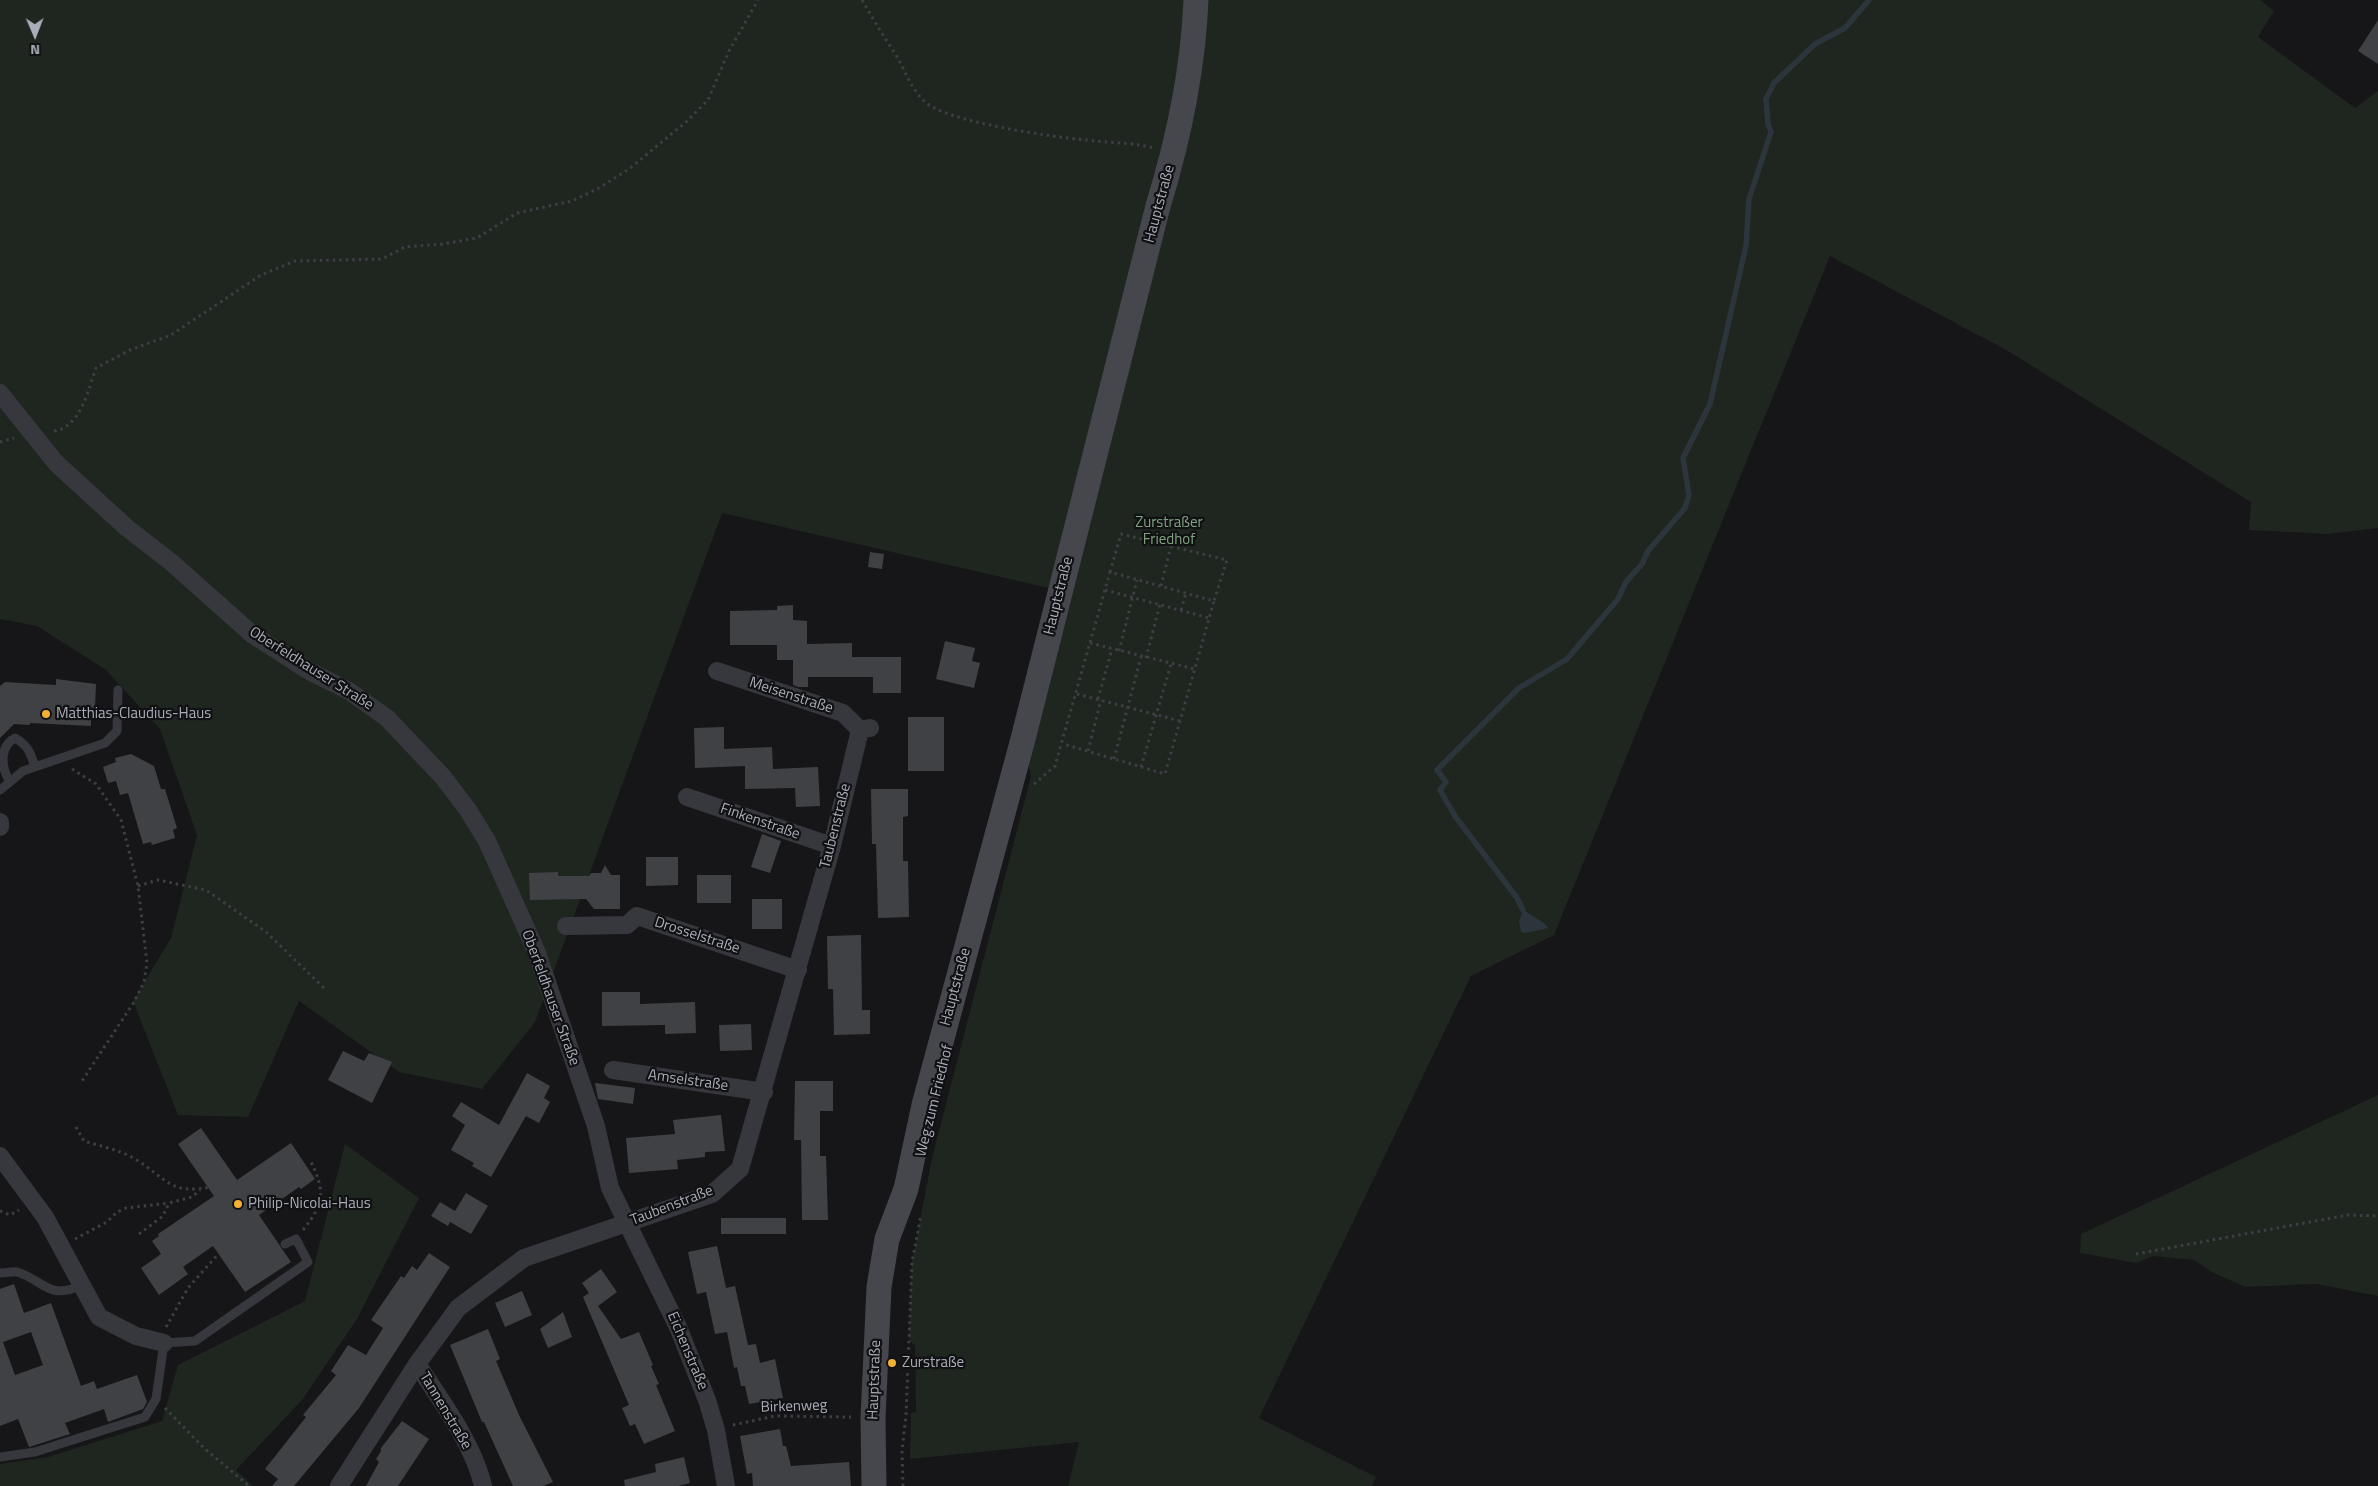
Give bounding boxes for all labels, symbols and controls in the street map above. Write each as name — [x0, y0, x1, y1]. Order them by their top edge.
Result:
north arrow — [10, 10, 60, 60]
text: N — [30, 40, 40, 61]
street label: Hauptstraße — [1141, 163, 1179, 245]
park label: Zurstraßer Friedhof — [1135, 514, 1203, 549]
street label: Hauptstraße — [1041, 555, 1077, 637]
street label: Oberfeldhauser Straße — [246, 623, 376, 715]
street label: Meisenstraße — [747, 674, 835, 718]
place label: Matthias-Claudius-Haus — [56, 705, 211, 723]
marker: Matthias-Claudius-Haus — [40, 708, 52, 720]
street label: Taubenstraße — [817, 782, 855, 870]
street label: Finkenstraße — [718, 800, 802, 844]
street label: Drosselstraße — [652, 914, 742, 958]
street label: Oberfeldhauser Straße — [517, 928, 583, 1068]
street label: Hauptstraße — [937, 946, 975, 1028]
street label: Weg zum Friedhof — [912, 1043, 958, 1159]
street label: Amselstraße — [647, 1066, 729, 1096]
street label: Taubenstraße — [628, 1182, 716, 1230]
place label: Philip-Nicolai-Haus — [248, 1195, 371, 1213]
marker: Philip-Nicolai-Haus — [232, 1198, 244, 1210]
street label: Eichenstraße — [663, 1309, 711, 1393]
street label: Hauptstraße — [865, 1340, 885, 1420]
place label: Zurstraße — [902, 1354, 964, 1372]
marker: Zurstraße — [886, 1357, 898, 1369]
street label: Tannenstraße — [415, 1369, 475, 1453]
street label: Birkenweg — [760, 1397, 828, 1417]

